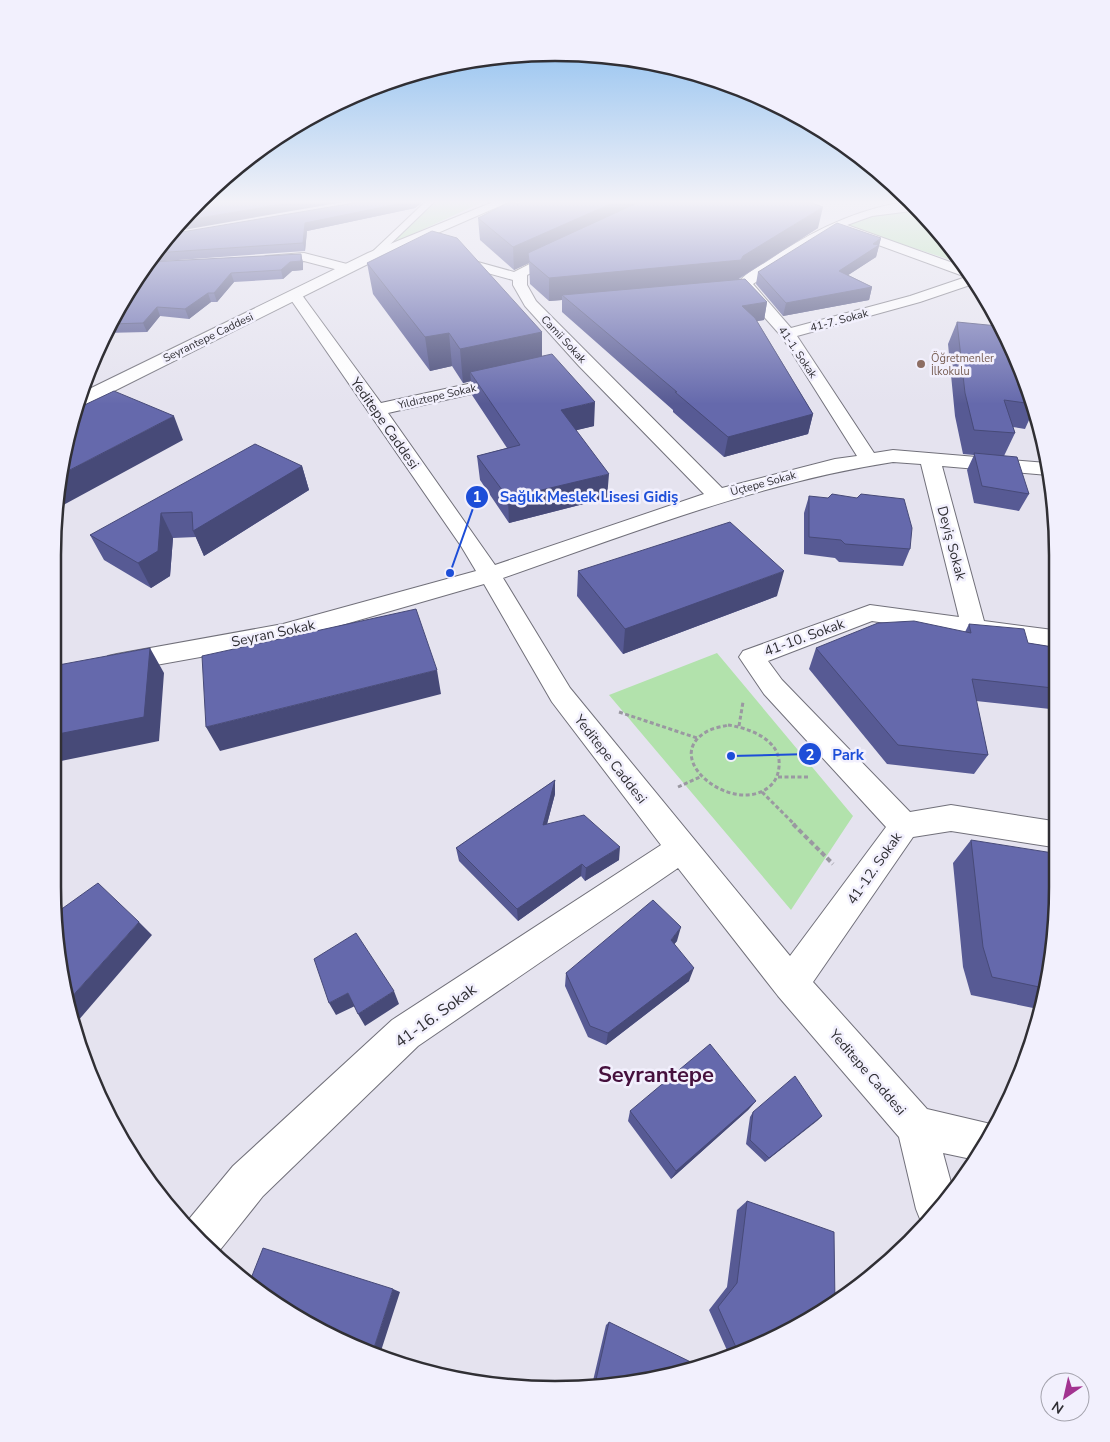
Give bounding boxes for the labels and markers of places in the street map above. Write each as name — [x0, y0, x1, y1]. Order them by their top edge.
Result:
place label: Öğretmenler İlkokulu — [931, 351, 994, 379]
marker: Öğretmenler İlkokulu — [915, 358, 927, 370]
callout: Sağlık Meslek Lisesi Gidiş — [465, 482, 688, 512]
callout: Park — [797, 739, 874, 769]

